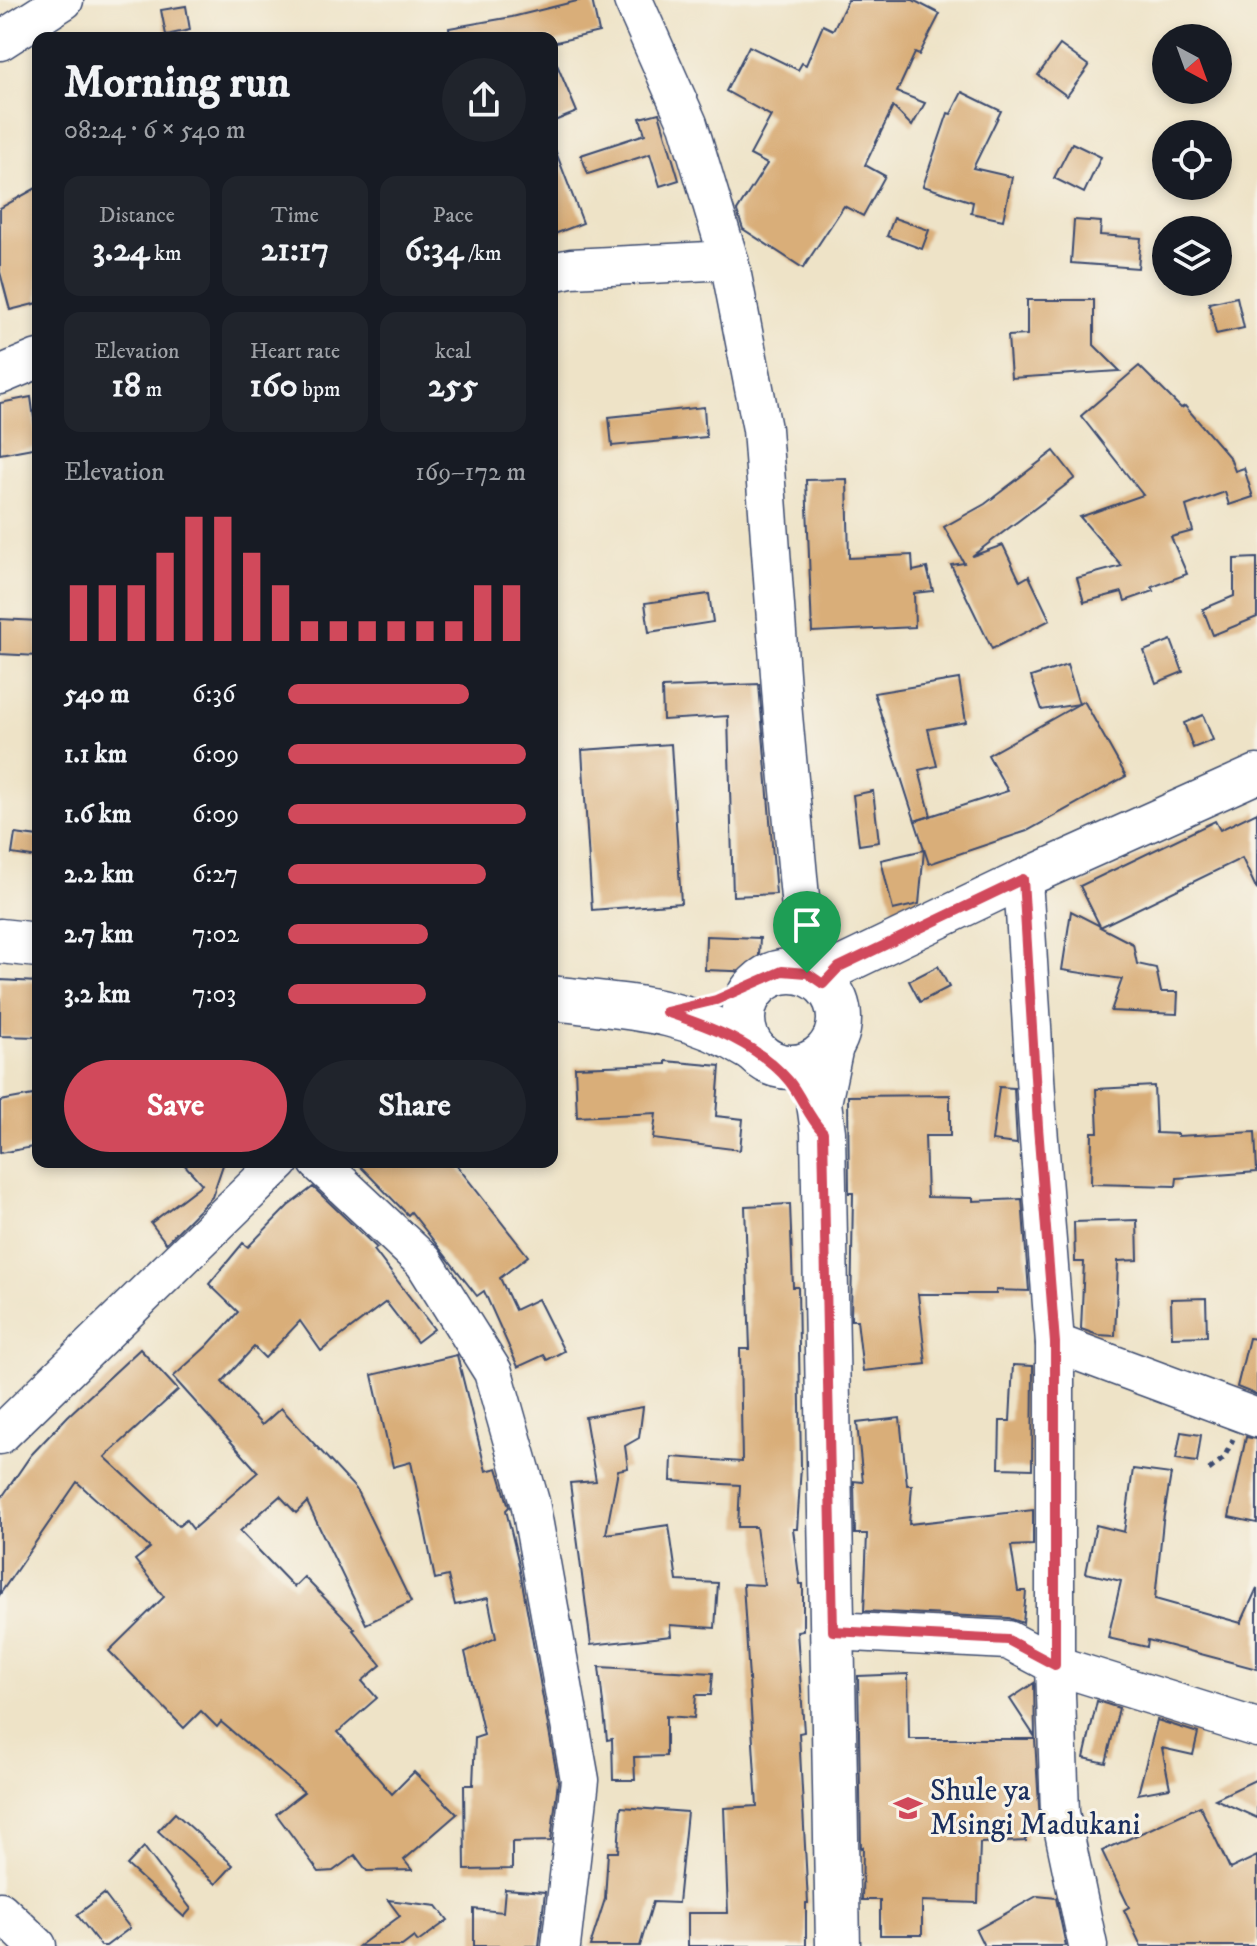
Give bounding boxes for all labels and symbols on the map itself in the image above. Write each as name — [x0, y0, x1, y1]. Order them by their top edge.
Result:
north arrow — [1152, 24, 1232, 104]
pin — [773, 891, 841, 973]
place label: Shule ya Msingi Madukani — [930, 1773, 1140, 1844]
school or university icon: Shule ya Msingi Madukani — [893, 1793, 923, 1823]

